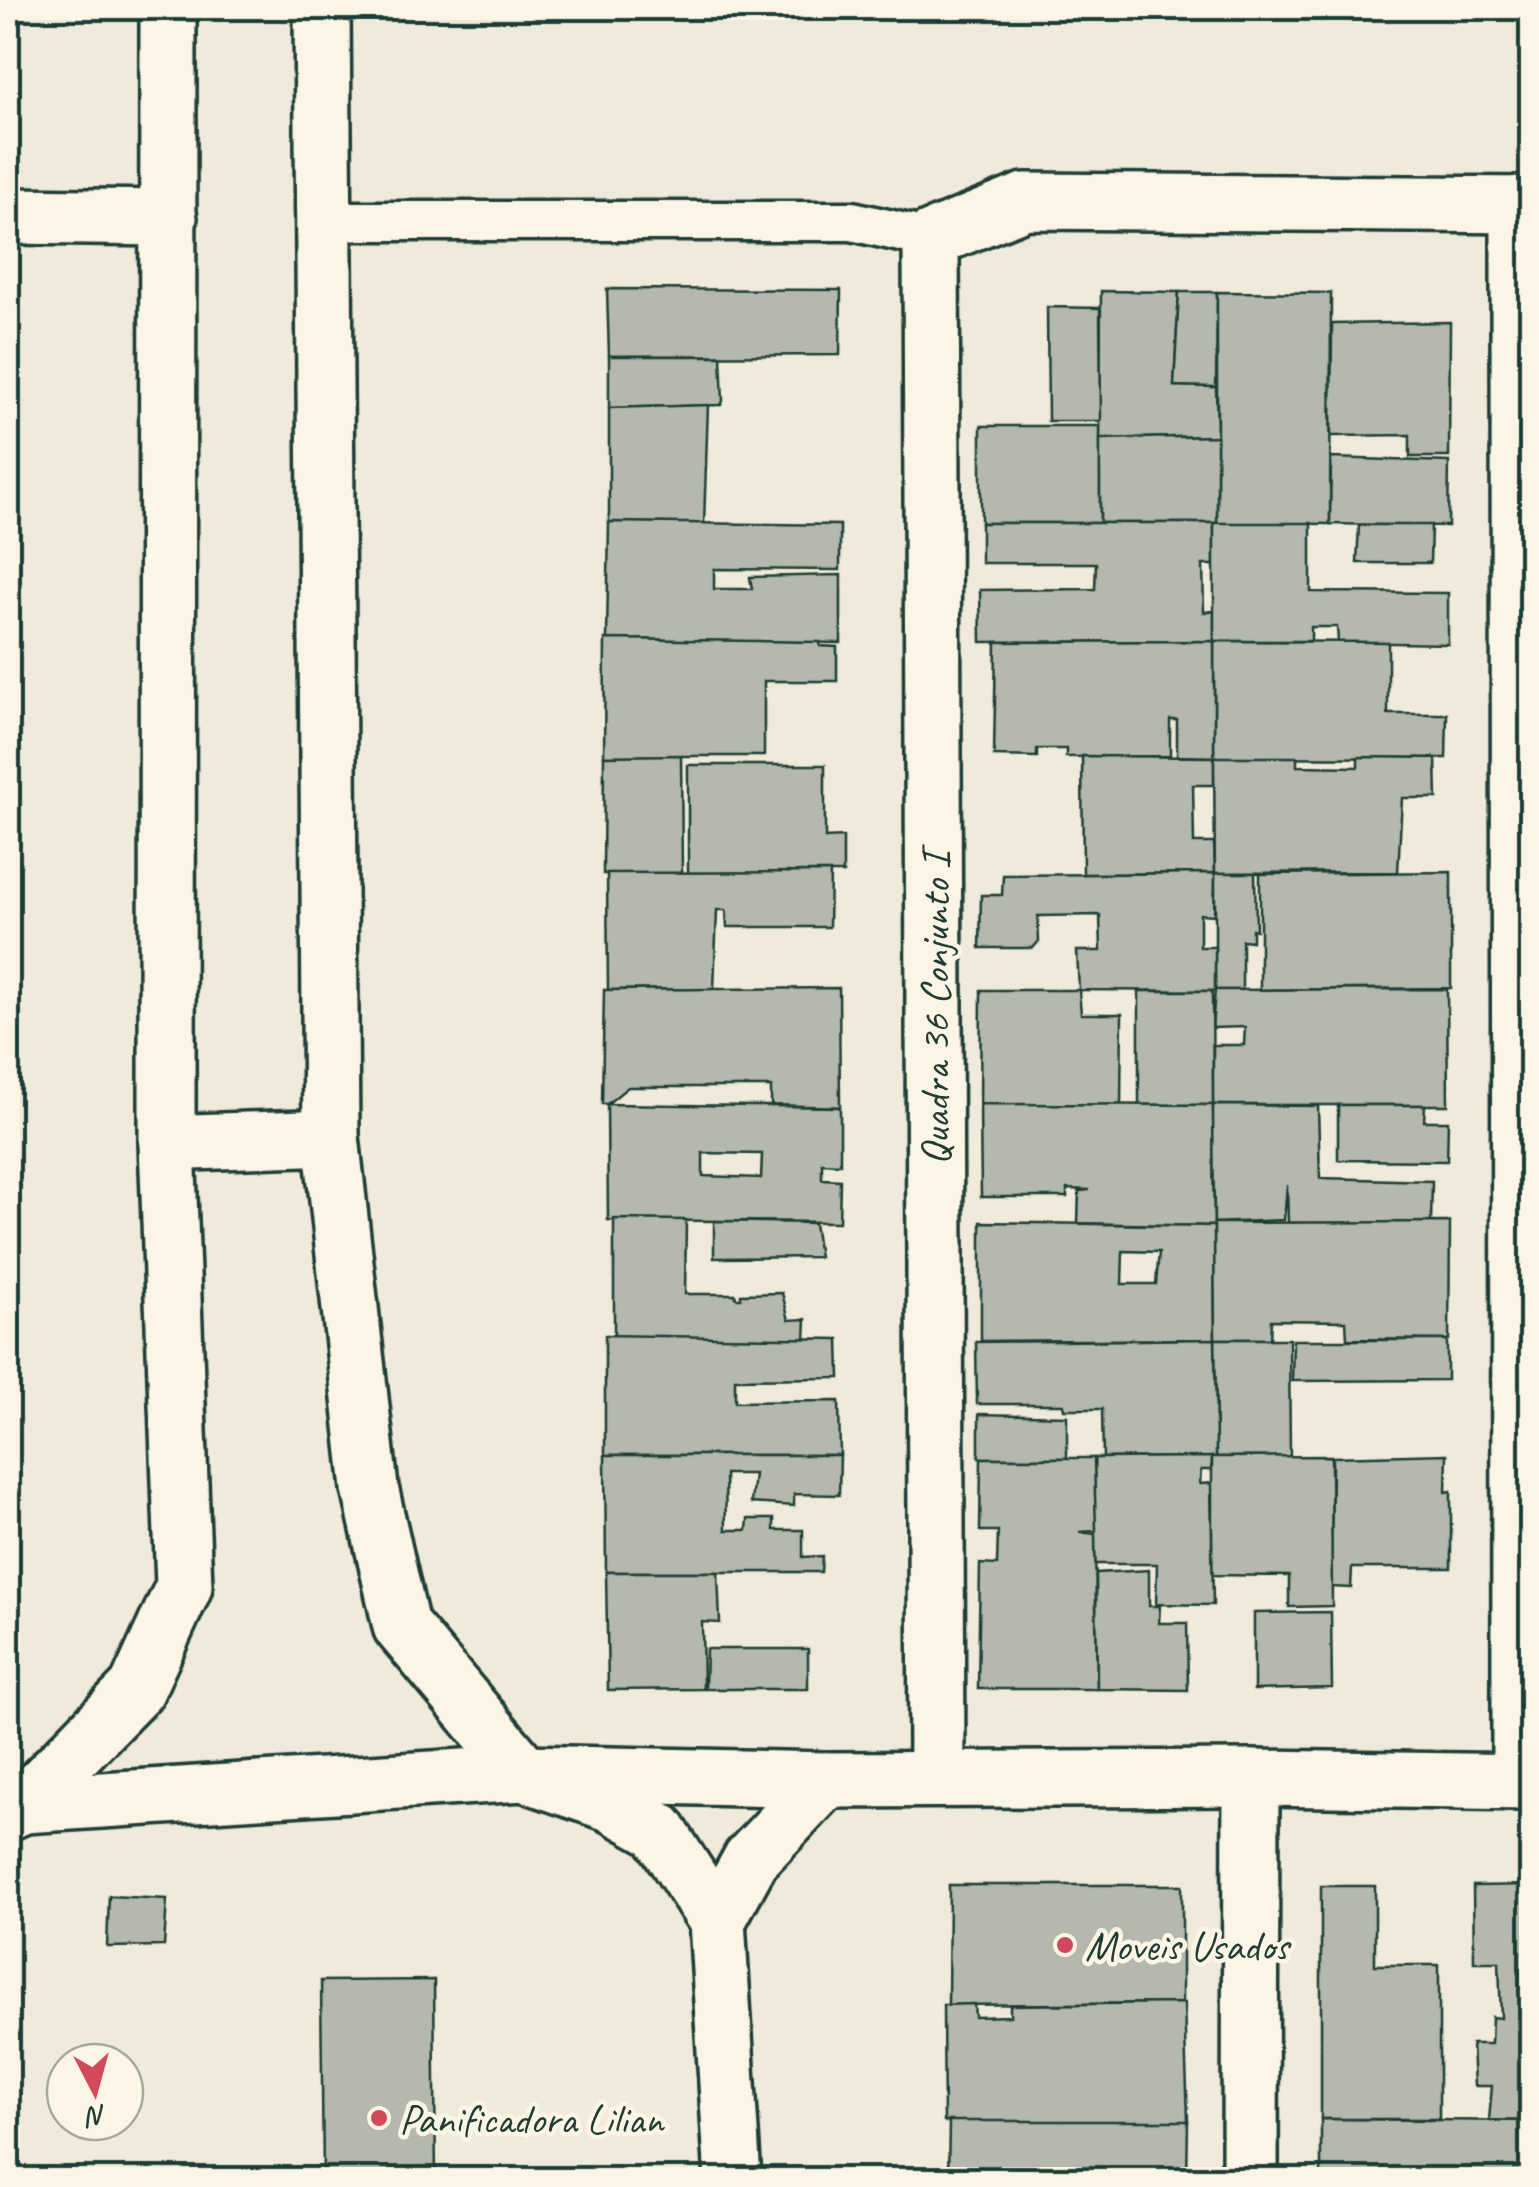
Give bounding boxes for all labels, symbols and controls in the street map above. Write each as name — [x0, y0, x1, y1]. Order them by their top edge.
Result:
street label: Quadra 36 Conjunto I — [909, 843, 962, 1165]
place label: Moveis Usados — [1085, 1920, 1292, 1973]
marker: Moveis Usados — [1054, 1934, 1076, 1956]
north arrow — [45, 2042, 145, 2142]
place label: Panificadora Lilian — [399, 2093, 665, 2146]
text: N — [82, 2098, 108, 2135]
marker: Panificadora Lilian — [368, 2107, 390, 2129]

